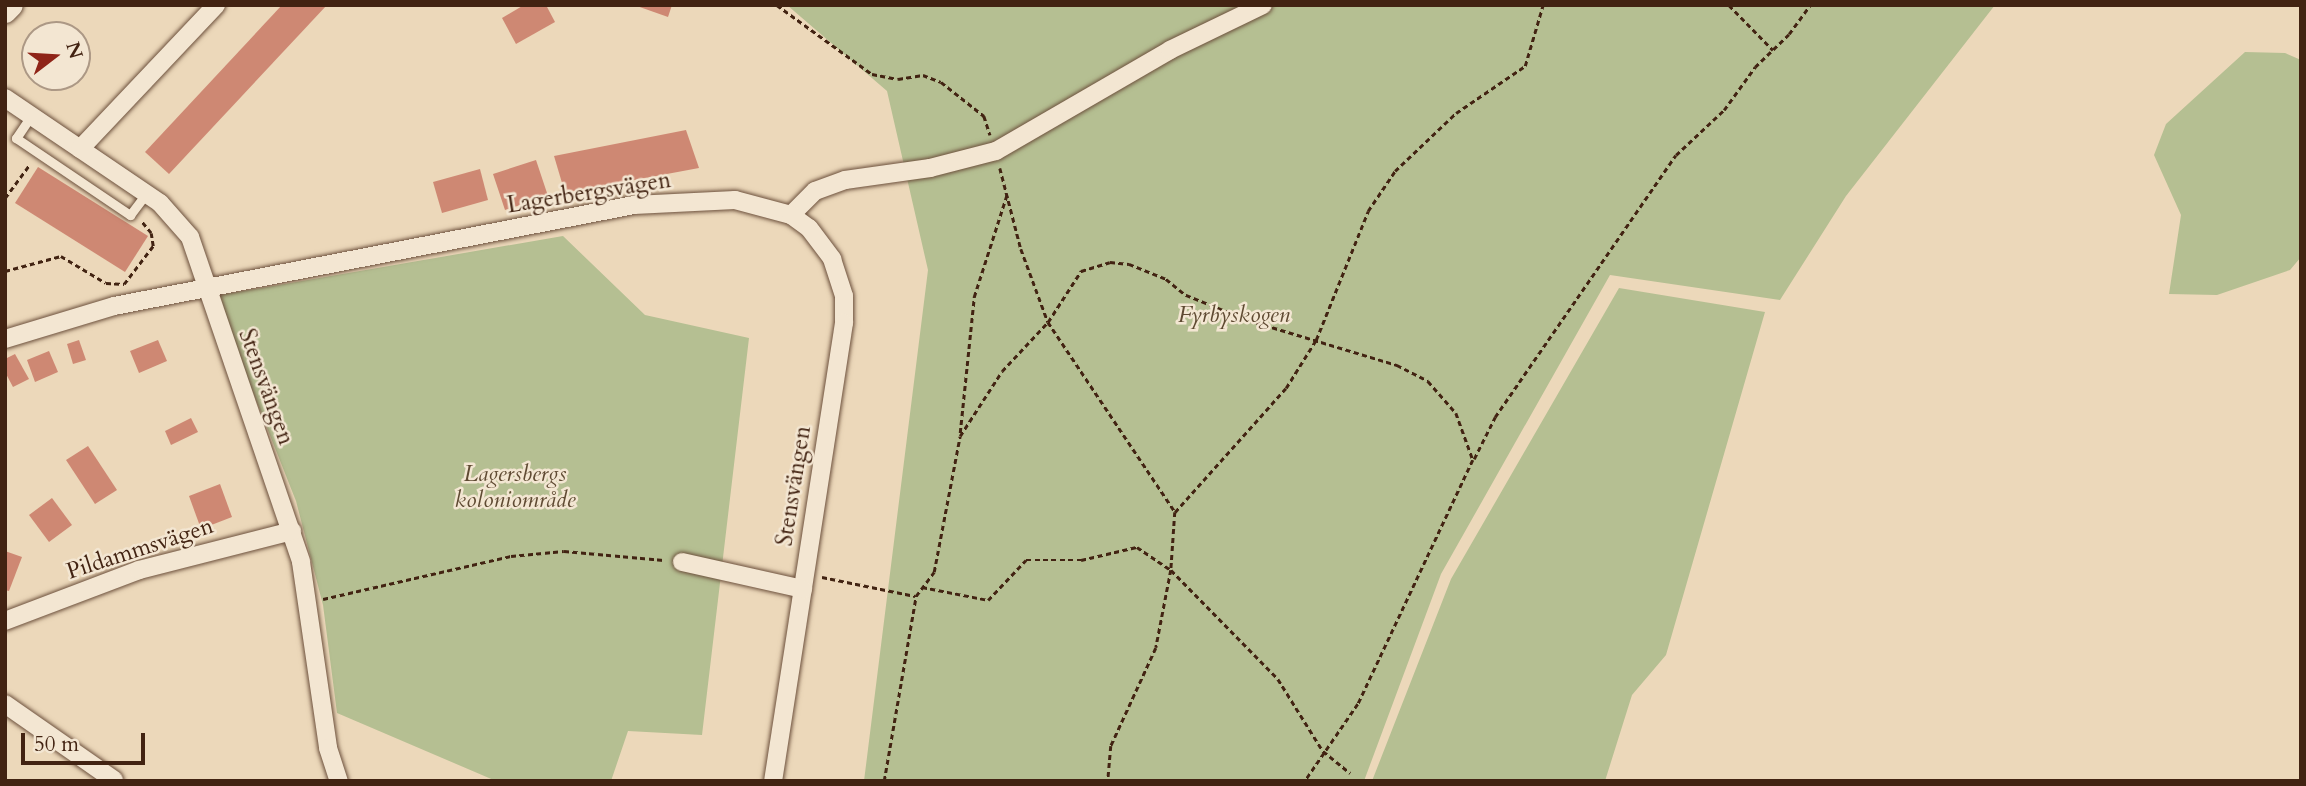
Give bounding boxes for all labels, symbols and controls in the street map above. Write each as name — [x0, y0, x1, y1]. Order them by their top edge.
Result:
north arrow — [21, 21, 91, 91]
text: N — [59, 39, 89, 62]
street label: Lagerbergsvägen — [505, 166, 673, 220]
park label: Fyrbyskogen — [1178, 301, 1290, 329]
street label: Stensvängen — [232, 325, 300, 449]
street label: Stensvängen — [771, 424, 817, 548]
park label: Lagersbergs koloniområde — [454, 460, 576, 514]
street label: Pildammsvägen — [63, 512, 217, 586]
scale bar — [24, 720, 149, 764]
text: 50 m — [34, 730, 79, 759]

